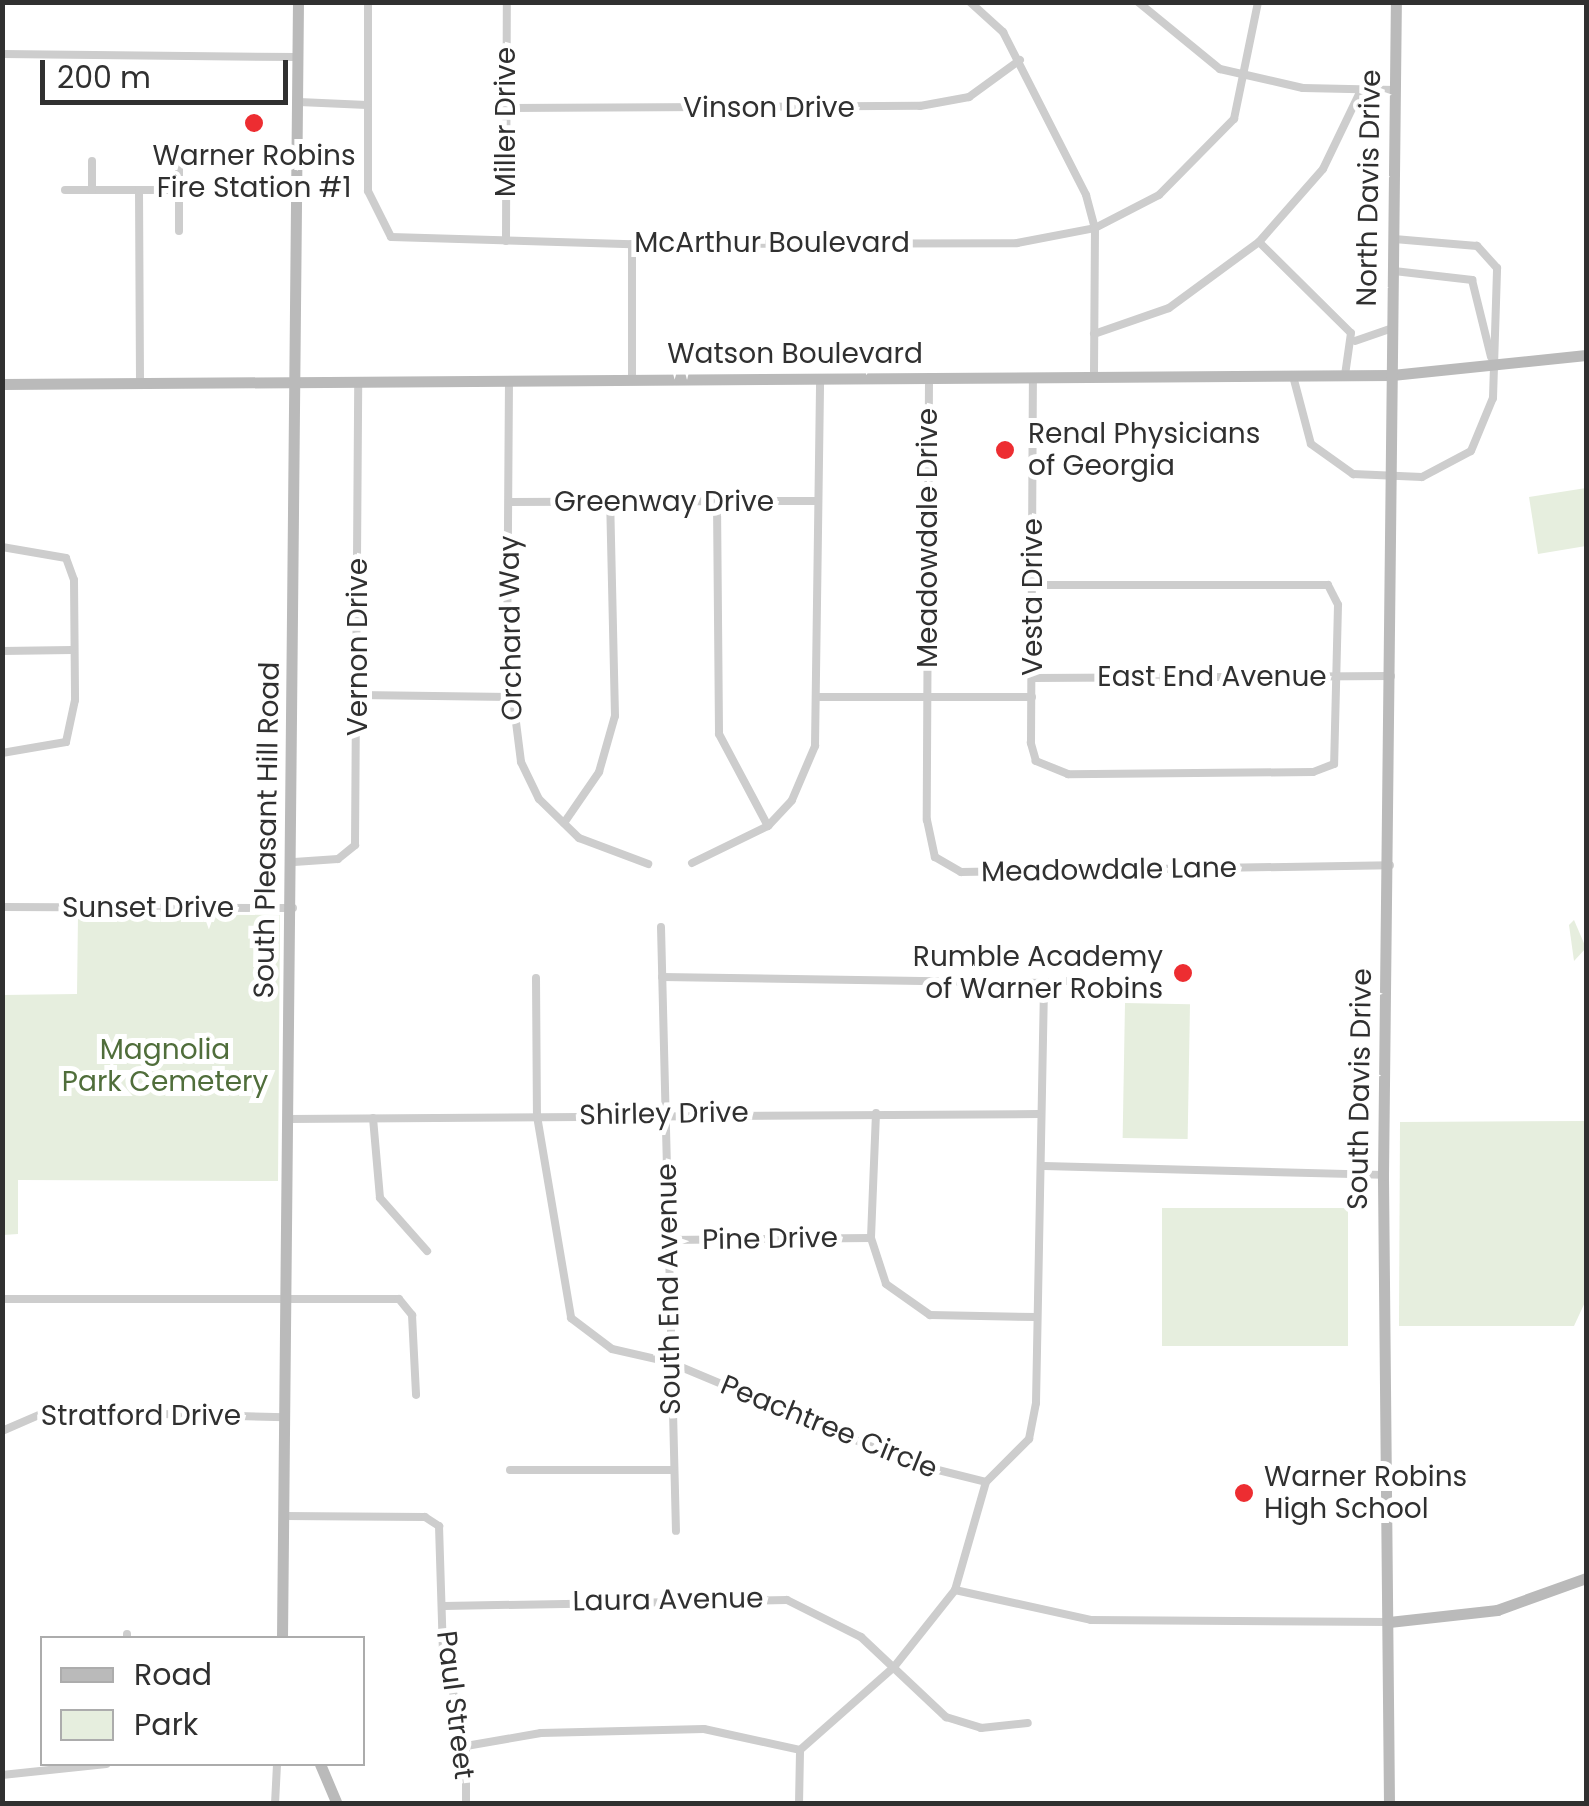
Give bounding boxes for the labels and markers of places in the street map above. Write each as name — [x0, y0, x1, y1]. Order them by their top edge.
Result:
marker: Warner Robins Fire Station #1 — [243, 112, 265, 134]
place label: Warner Robins Fire Station #1 — [152, 139, 356, 205]
place label: Renal Physicians of Georgia — [1028, 417, 1260, 483]
marker: Renal Physicians of Georgia — [992, 437, 1018, 463]
place label: Rumble Academy of Warner Robins — [913, 940, 1163, 1006]
marker: Rumble Academy of Warner Robins — [1172, 962, 1194, 984]
place label: Warner Robins High School — [1264, 1460, 1467, 1526]
marker: Warner Robins High School — [1233, 1482, 1255, 1504]

